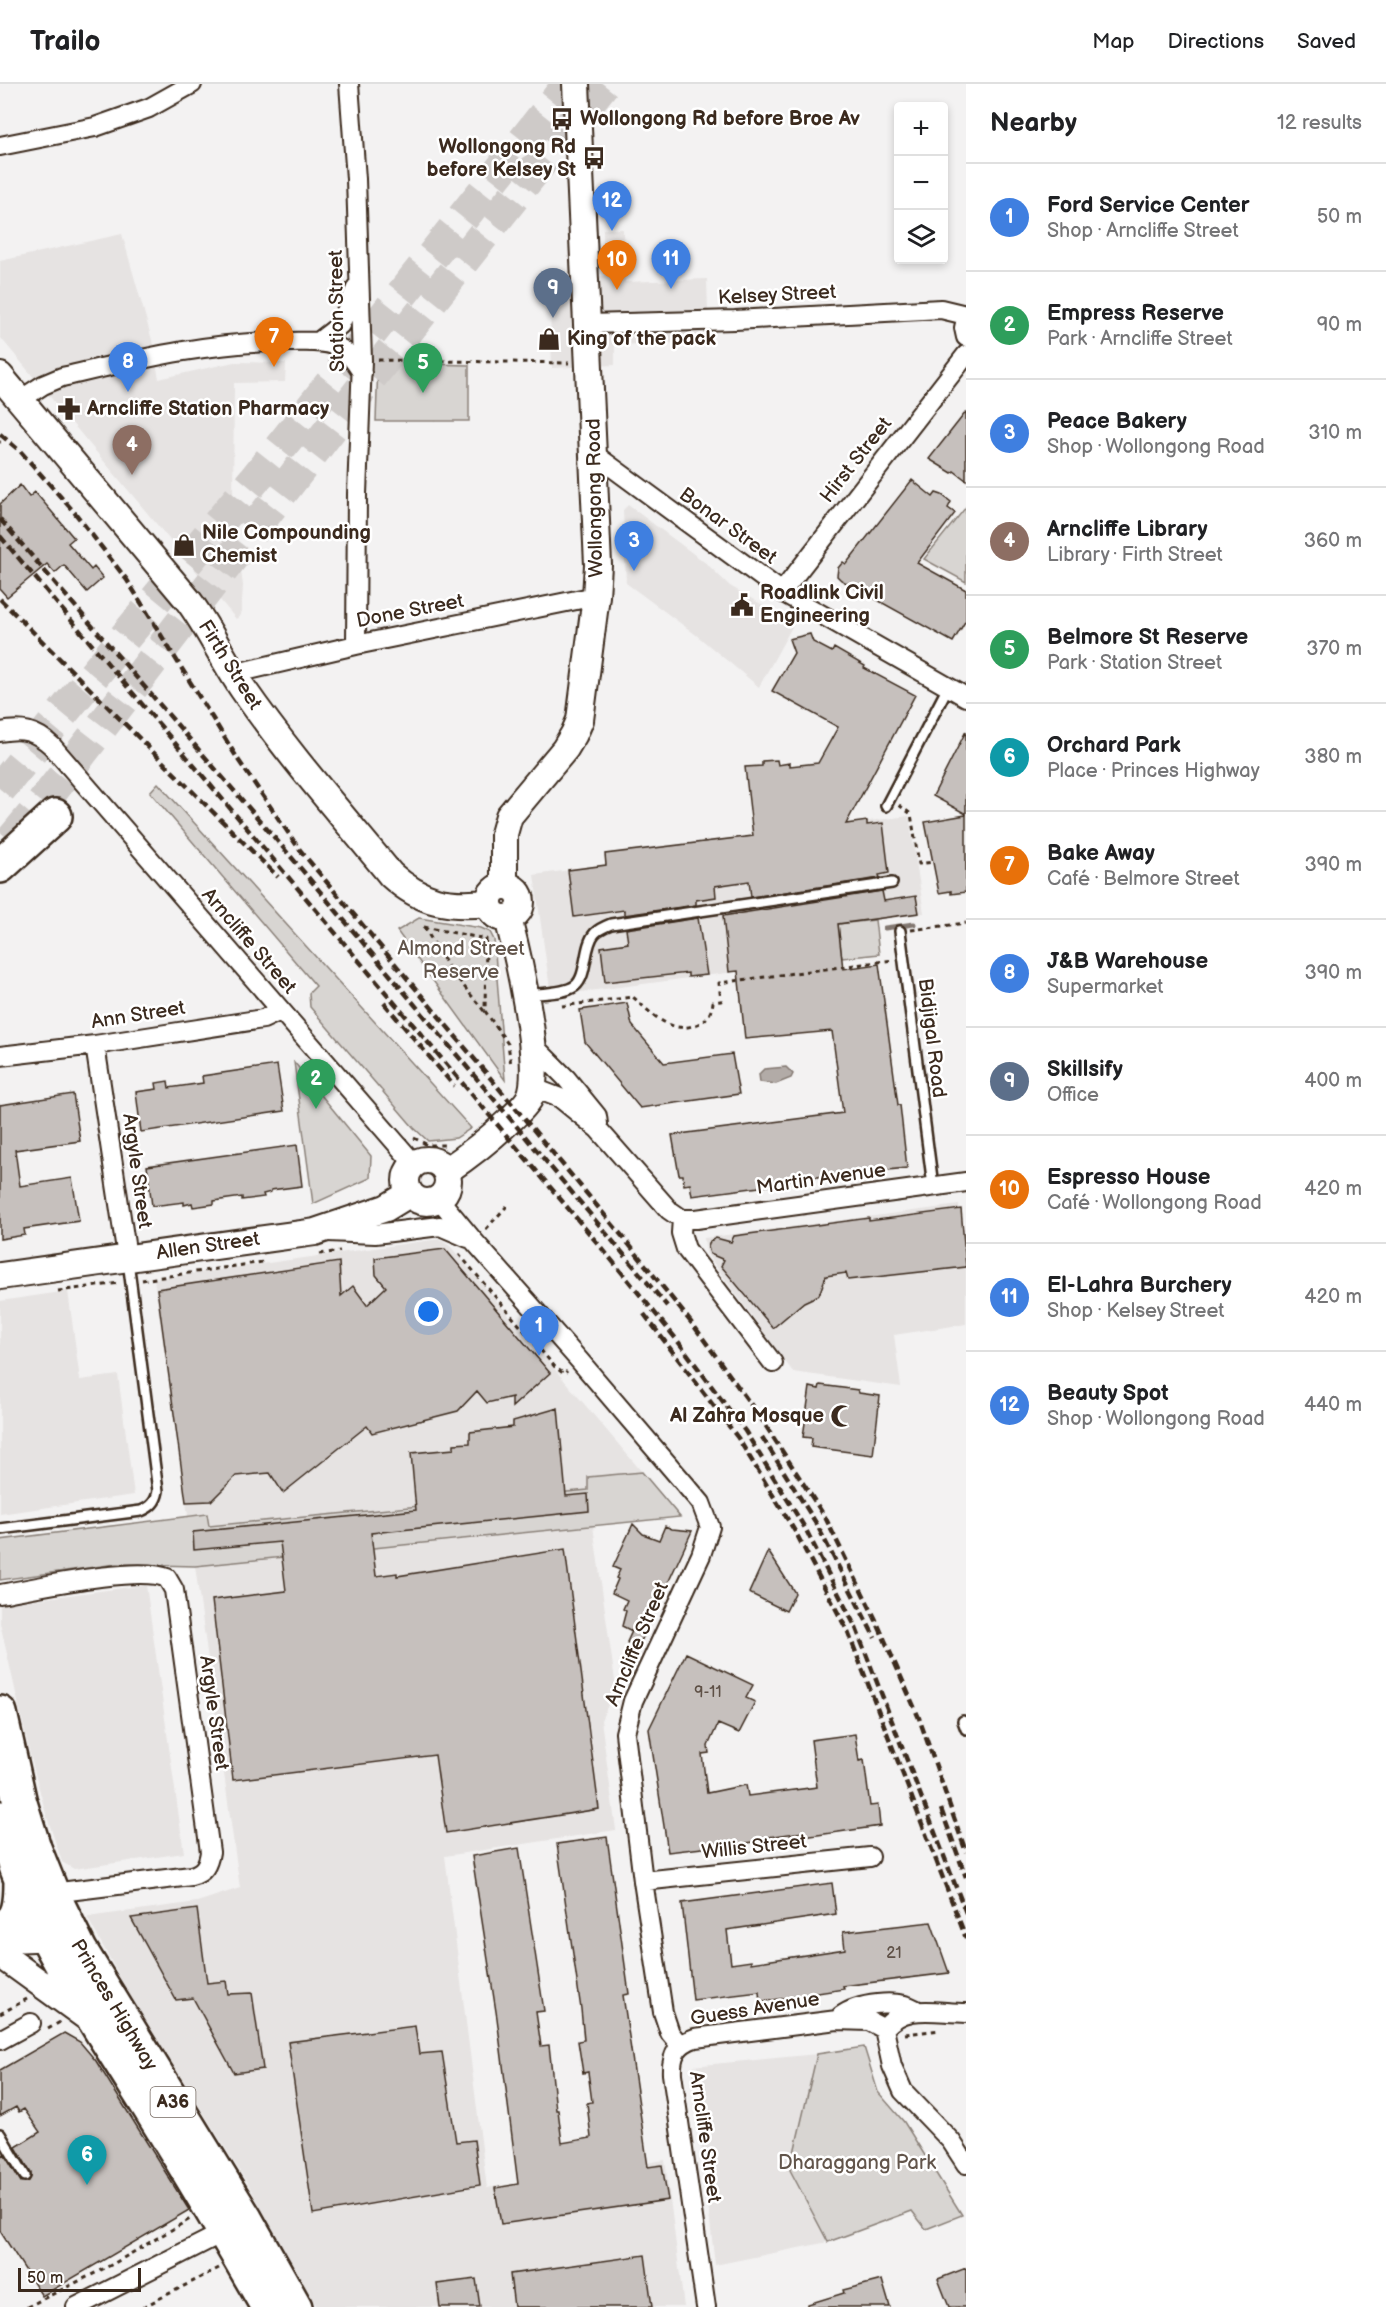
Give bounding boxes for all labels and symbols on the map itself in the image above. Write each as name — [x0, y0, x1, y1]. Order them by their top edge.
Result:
bus stop icon: Wollongong Rd before Broe Av — [549, 106, 575, 132]
place label: Wollongong Rd before Broe Av — [580, 107, 860, 131]
place label: Wollongong Rd before Kelsey St — [427, 135, 576, 182]
bus stop icon: Wollongong Rd before Kelsey St — [581, 145, 607, 171]
pin: 12 — [592, 182, 632, 231]
pin: 10 — [598, 240, 636, 290]
pin: 11 — [652, 240, 690, 289]
street label: Station Street — [324, 250, 350, 372]
pin: 9 — [534, 268, 572, 318]
street label: Kelsey Street — [717, 280, 837, 310]
pin: 7 — [254, 318, 294, 367]
shop icon: King of the pack — [536, 326, 562, 352]
place label: King of the pack — [567, 327, 716, 351]
pin: 8 — [108, 342, 148, 392]
pin: 5 — [404, 344, 442, 393]
pharmacy icon: Arncliffe Station Pharmacy — [56, 396, 82, 422]
place label: Arncliffe Station Pharmacy — [86, 397, 330, 421]
street label: Hirst Street — [815, 412, 897, 508]
street label: Wollongong Road — [582, 418, 608, 578]
pin: 4 — [112, 426, 152, 475]
street label: Bonar Street — [675, 483, 781, 569]
place label: Nile Compounding Chemist — [202, 521, 371, 568]
pin: 3 — [614, 522, 654, 571]
shop icon: Nile Compounding Chemist — [171, 532, 197, 558]
place label: Roadlink Civil Engineering — [760, 581, 884, 628]
street label: Done Street — [354, 589, 466, 633]
public building icon: Roadlink Civil Engineering — [729, 592, 755, 618]
street label: Firth Street — [193, 616, 267, 714]
street label: Arncliffe Street — [197, 883, 301, 999]
park label: Almond Street Reserve — [397, 937, 525, 984]
street label: Bidjigal Road — [913, 977, 951, 1099]
street label: Ann Street — [89, 996, 187, 1034]
pin: 2 — [296, 1060, 336, 1109]
street label: Argyle Street — [117, 1112, 157, 1230]
street label: Martin Avenue — [755, 1158, 887, 1200]
street label: Allen Street — [155, 1227, 261, 1265]
your location — [414, 1297, 443, 1326]
pin: 1 — [520, 1306, 558, 1356]
mosque icon: Al Zahra Mosque — [829, 1403, 855, 1429]
place label: Al Zahra Mosque — [669, 1404, 824, 1428]
street label: Arncliffe Street — [600, 1578, 674, 1710]
street label: Argyle Street — [194, 1654, 234, 1772]
house number: 9-11 — [694, 1683, 722, 1702]
street label: Willis Street — [700, 1830, 808, 1864]
street label: Princes Highway — [65, 1935, 163, 2075]
house number: 21 — [886, 1944, 902, 1963]
street label: Guess Avenue — [689, 1987, 821, 2031]
street label: Arncliffe Street — [684, 2070, 726, 2204]
road number: A36 — [150, 2087, 195, 2117]
pin: 6 — [68, 2136, 106, 2185]
park label: Dharaggang Park — [778, 2151, 936, 2175]
scale bar — [18, 2265, 141, 2292]

